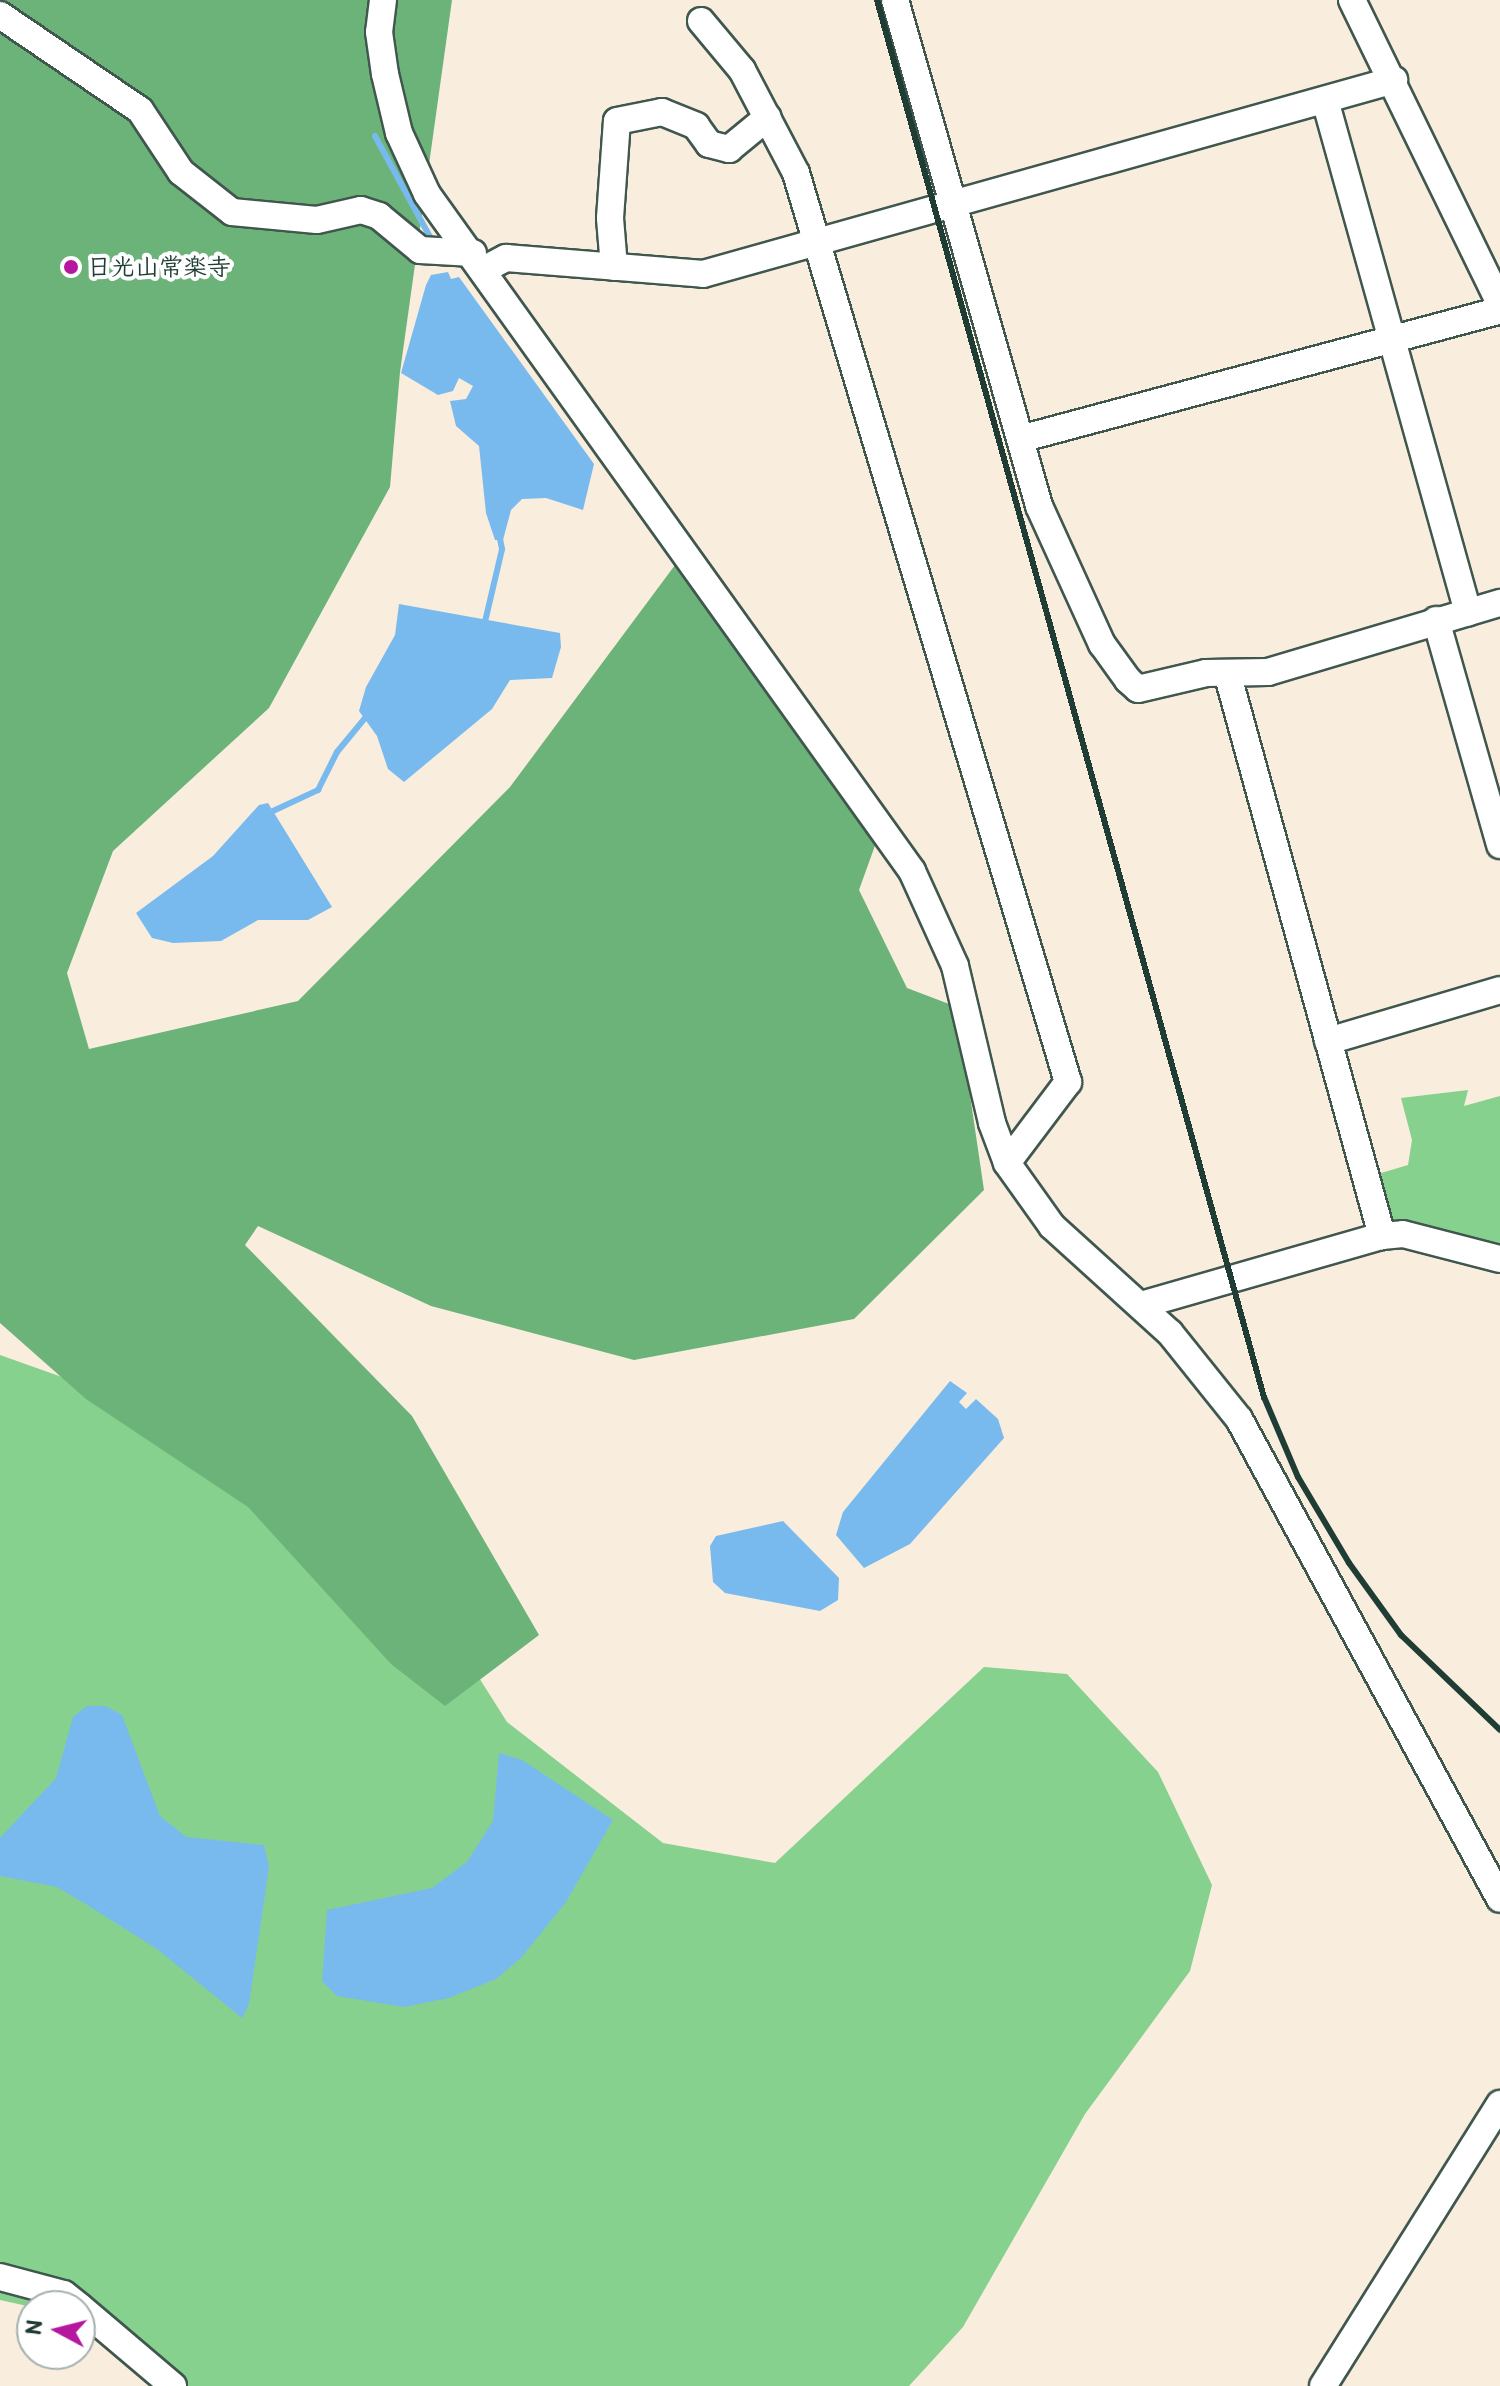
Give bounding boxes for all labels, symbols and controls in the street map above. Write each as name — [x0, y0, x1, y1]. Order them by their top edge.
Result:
place label: 日光山常楽寺 — [87, 253, 231, 281]
marker: 日光山常楽寺 — [62, 258, 80, 276]
north arrow — [16, 2290, 96, 2370]
text: N — [19, 2318, 48, 2336]

